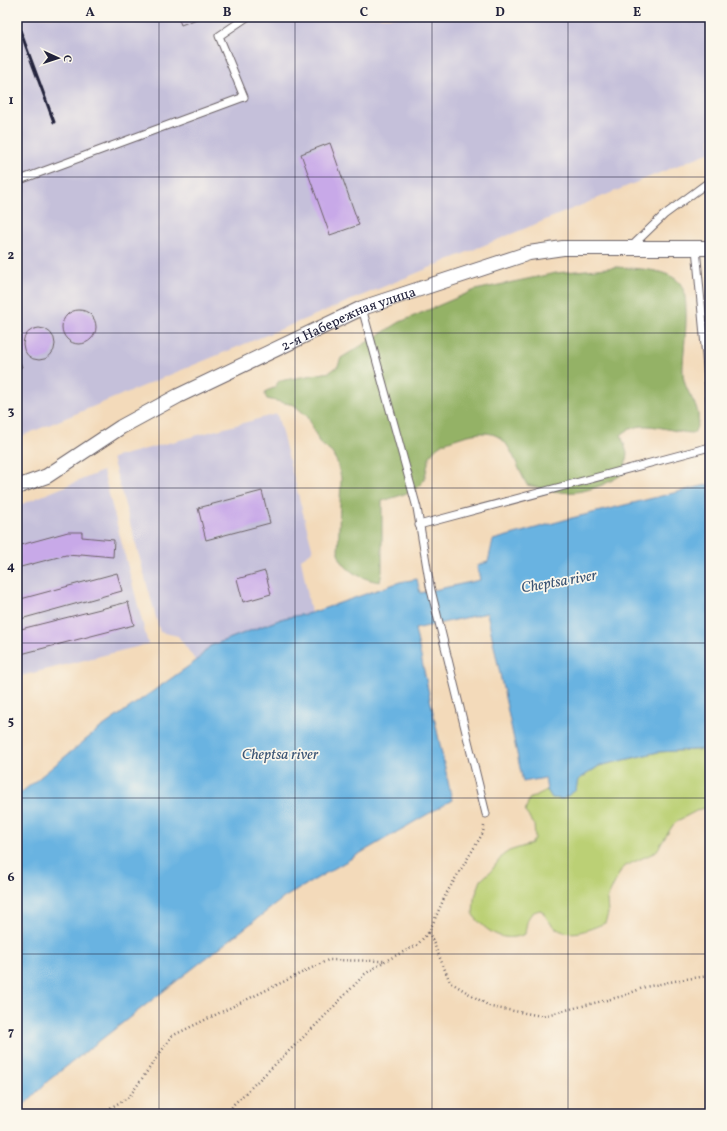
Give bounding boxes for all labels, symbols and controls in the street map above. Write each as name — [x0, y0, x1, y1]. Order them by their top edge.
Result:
text: A — [85, 4, 95, 22]
text: B — [223, 4, 232, 22]
text: C — [360, 4, 368, 22]
text: D — [495, 4, 505, 22]
text: E — [633, 4, 641, 22]
north arrow — [38, 38, 78, 78]
text: С — [59, 55, 74, 62]
text: 1 — [8, 92, 14, 110]
text: 2 — [8, 247, 15, 265]
street label: 2-я Набережная улица — [278, 283, 419, 356]
text: 3 — [8, 403, 15, 421]
text: 4 — [7, 558, 15, 576]
water label: Cheptsa river — [520, 565, 599, 599]
text: 5 — [8, 713, 14, 731]
water label: Cheptsa river — [242, 745, 319, 766]
text: 6 — [7, 869, 15, 887]
text: 7 — [8, 1024, 14, 1042]

